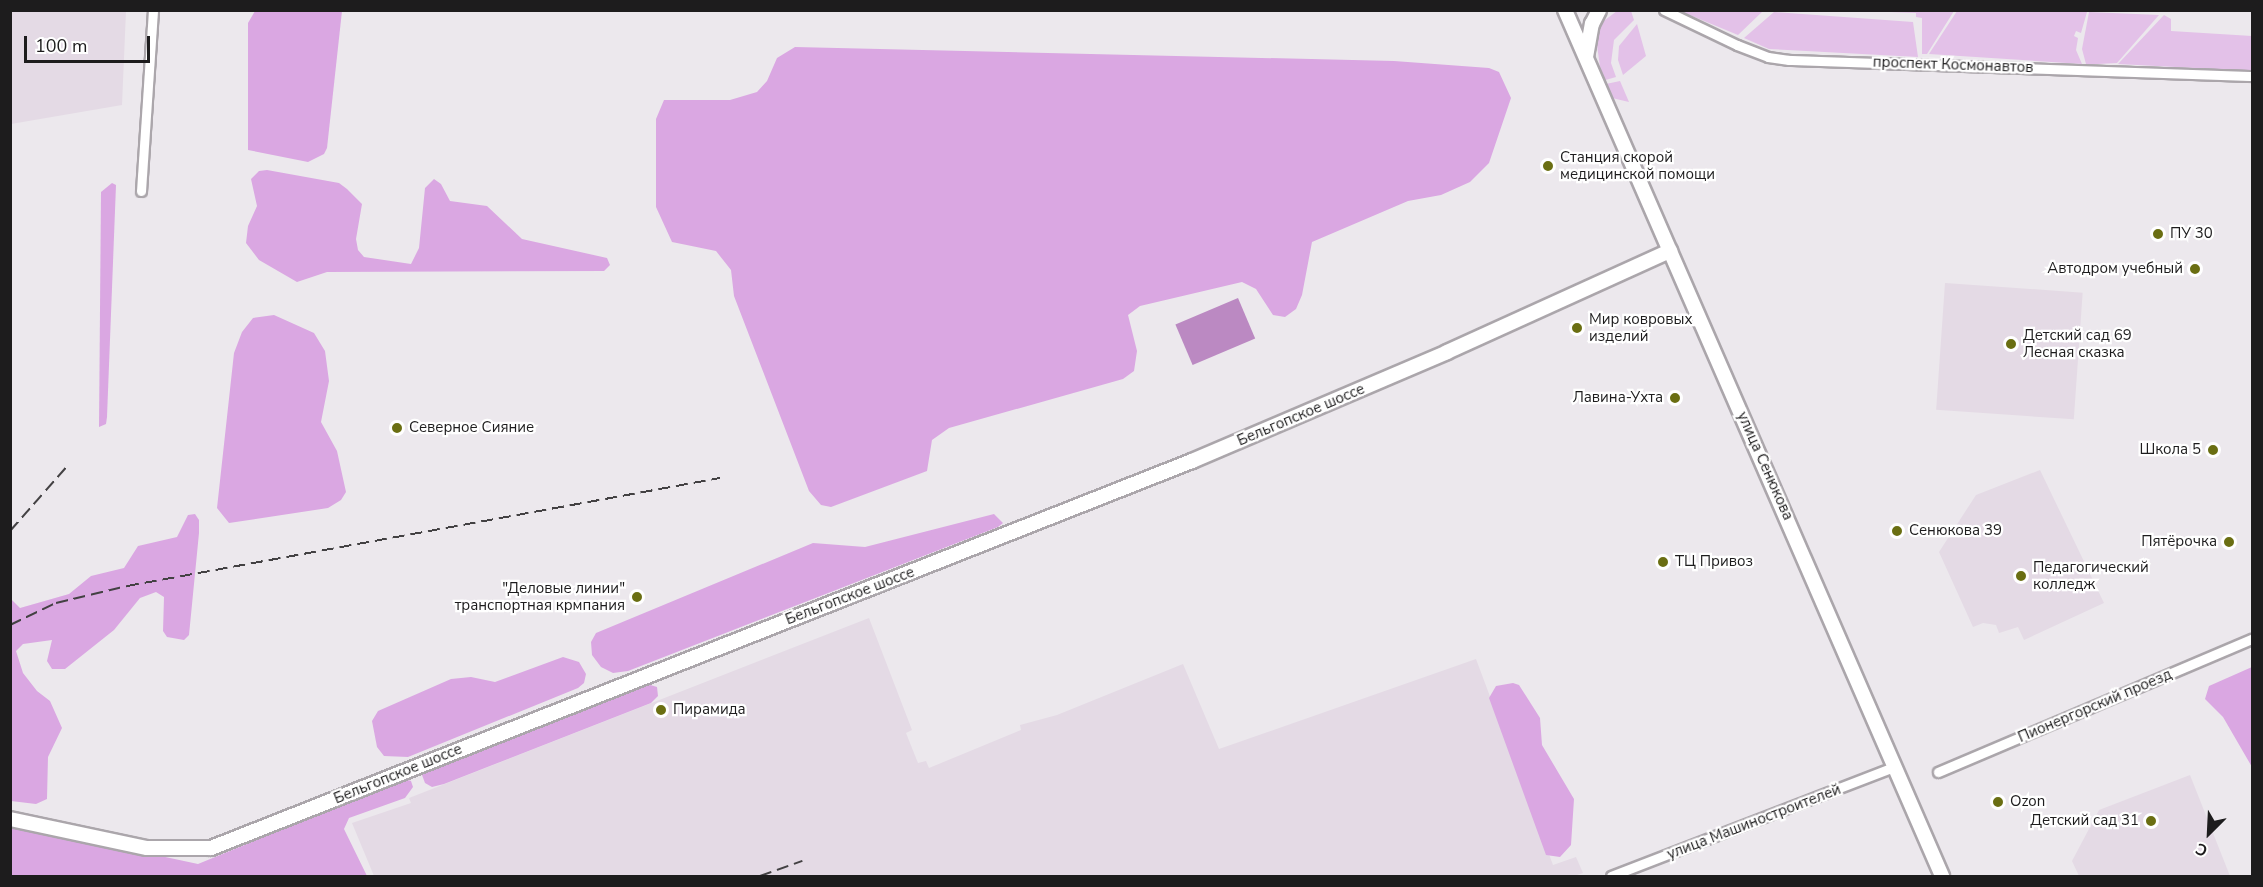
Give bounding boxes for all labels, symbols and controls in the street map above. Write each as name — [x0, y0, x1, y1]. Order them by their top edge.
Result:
scale bar — [27, 24, 153, 62]
text: 100 m — [35, 34, 87, 58]
street label: проспект Космонавтов — [1872, 53, 2034, 77]
place label: Станция скорой медицинской помощи — [1560, 148, 1715, 183]
marker: Станция скорой медицинской помощи — [1541, 159, 1555, 173]
place label: ПУ 30 — [2170, 225, 2213, 243]
marker: ПУ 30 — [2151, 227, 2165, 241]
place label: Автодром учебный — [2047, 260, 2183, 278]
marker: Автодром учебный — [2188, 262, 2202, 276]
place label: Мир ковровых изделий — [1589, 310, 1692, 345]
marker: Мир ковровых изделий — [1570, 321, 1584, 335]
place label: Детский сад 69 Лесная сказка — [2023, 326, 2132, 361]
marker: Детский сад 69 Лесная сказка — [2004, 337, 2018, 351]
street label: Бельгопское шоссе — [1235, 380, 1367, 450]
place label: Лавина-Ухта — [1573, 389, 1663, 407]
marker: Лавина-Ухта — [1668, 391, 1682, 405]
street label: улица Сенюкова — [1733, 409, 1797, 523]
place label: Северное Сияние — [409, 419, 534, 437]
marker: Северное Сияние — [390, 421, 404, 435]
place label: Школа 5 — [2139, 441, 2201, 459]
marker: Школа 5 — [2206, 443, 2220, 457]
place label: Сенюкова 39 — [1909, 522, 2002, 540]
marker: Сенюкова 39 — [1890, 524, 1904, 538]
place label: Пятёрочка — [2141, 533, 2217, 551]
marker: Пятёрочка — [2222, 535, 2236, 549]
place label: ТЦ Привоз — [1675, 553, 1753, 571]
marker: ТЦ Привоз — [1656, 555, 1670, 569]
place label: Педагогический колледж — [2033, 558, 2149, 593]
street label: Бельгопское шоссе — [783, 563, 917, 629]
marker: Педагогический колледж — [2014, 569, 2028, 583]
place label: "Деловые линии" транспортная крмпания — [455, 579, 625, 614]
marker: "Деловые линии" транспортная крмпания — [630, 590, 644, 604]
street label: Пионергорский проезд — [2015, 665, 2175, 747]
place label: Пирамида — [673, 701, 746, 719]
marker: Пирамида — [654, 703, 668, 717]
street label: Бельгопское шоссе — [331, 740, 465, 808]
street label: улица Машиностроителей — [1665, 780, 1843, 864]
place label: Ozon — [2010, 793, 2045, 811]
marker: Ozon — [1991, 795, 2005, 809]
north arrow — [2179, 803, 2239, 863]
place label: Детский сад 31 — [2030, 812, 2139, 830]
marker: Детский сад 31 — [2144, 814, 2158, 828]
text: С — [2192, 837, 2211, 862]

